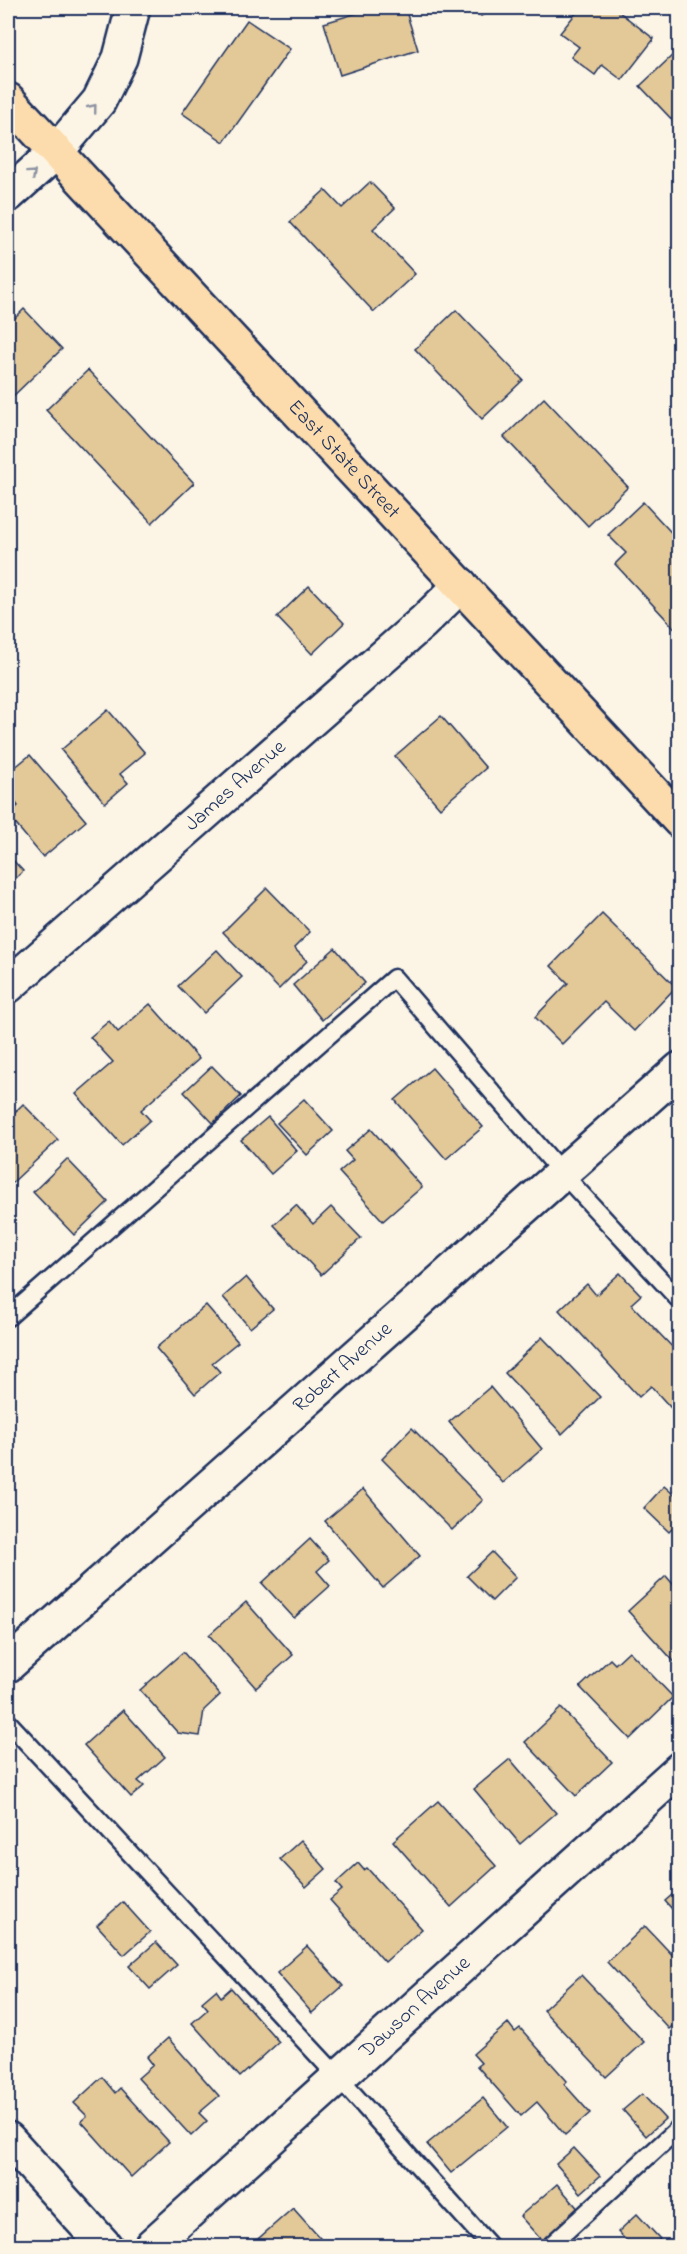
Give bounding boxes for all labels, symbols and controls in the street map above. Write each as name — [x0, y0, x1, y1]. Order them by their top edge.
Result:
one-way arrow — [86, 104, 97, 115]
one-way arrow — [25, 170, 35, 181]
street label: East State Street — [280, 393, 407, 526]
street label: James Avenue — [178, 733, 294, 839]
street label: Robert Avenue — [287, 1315, 400, 1420]
street label: Dawson Avenue — [352, 1949, 478, 2066]

